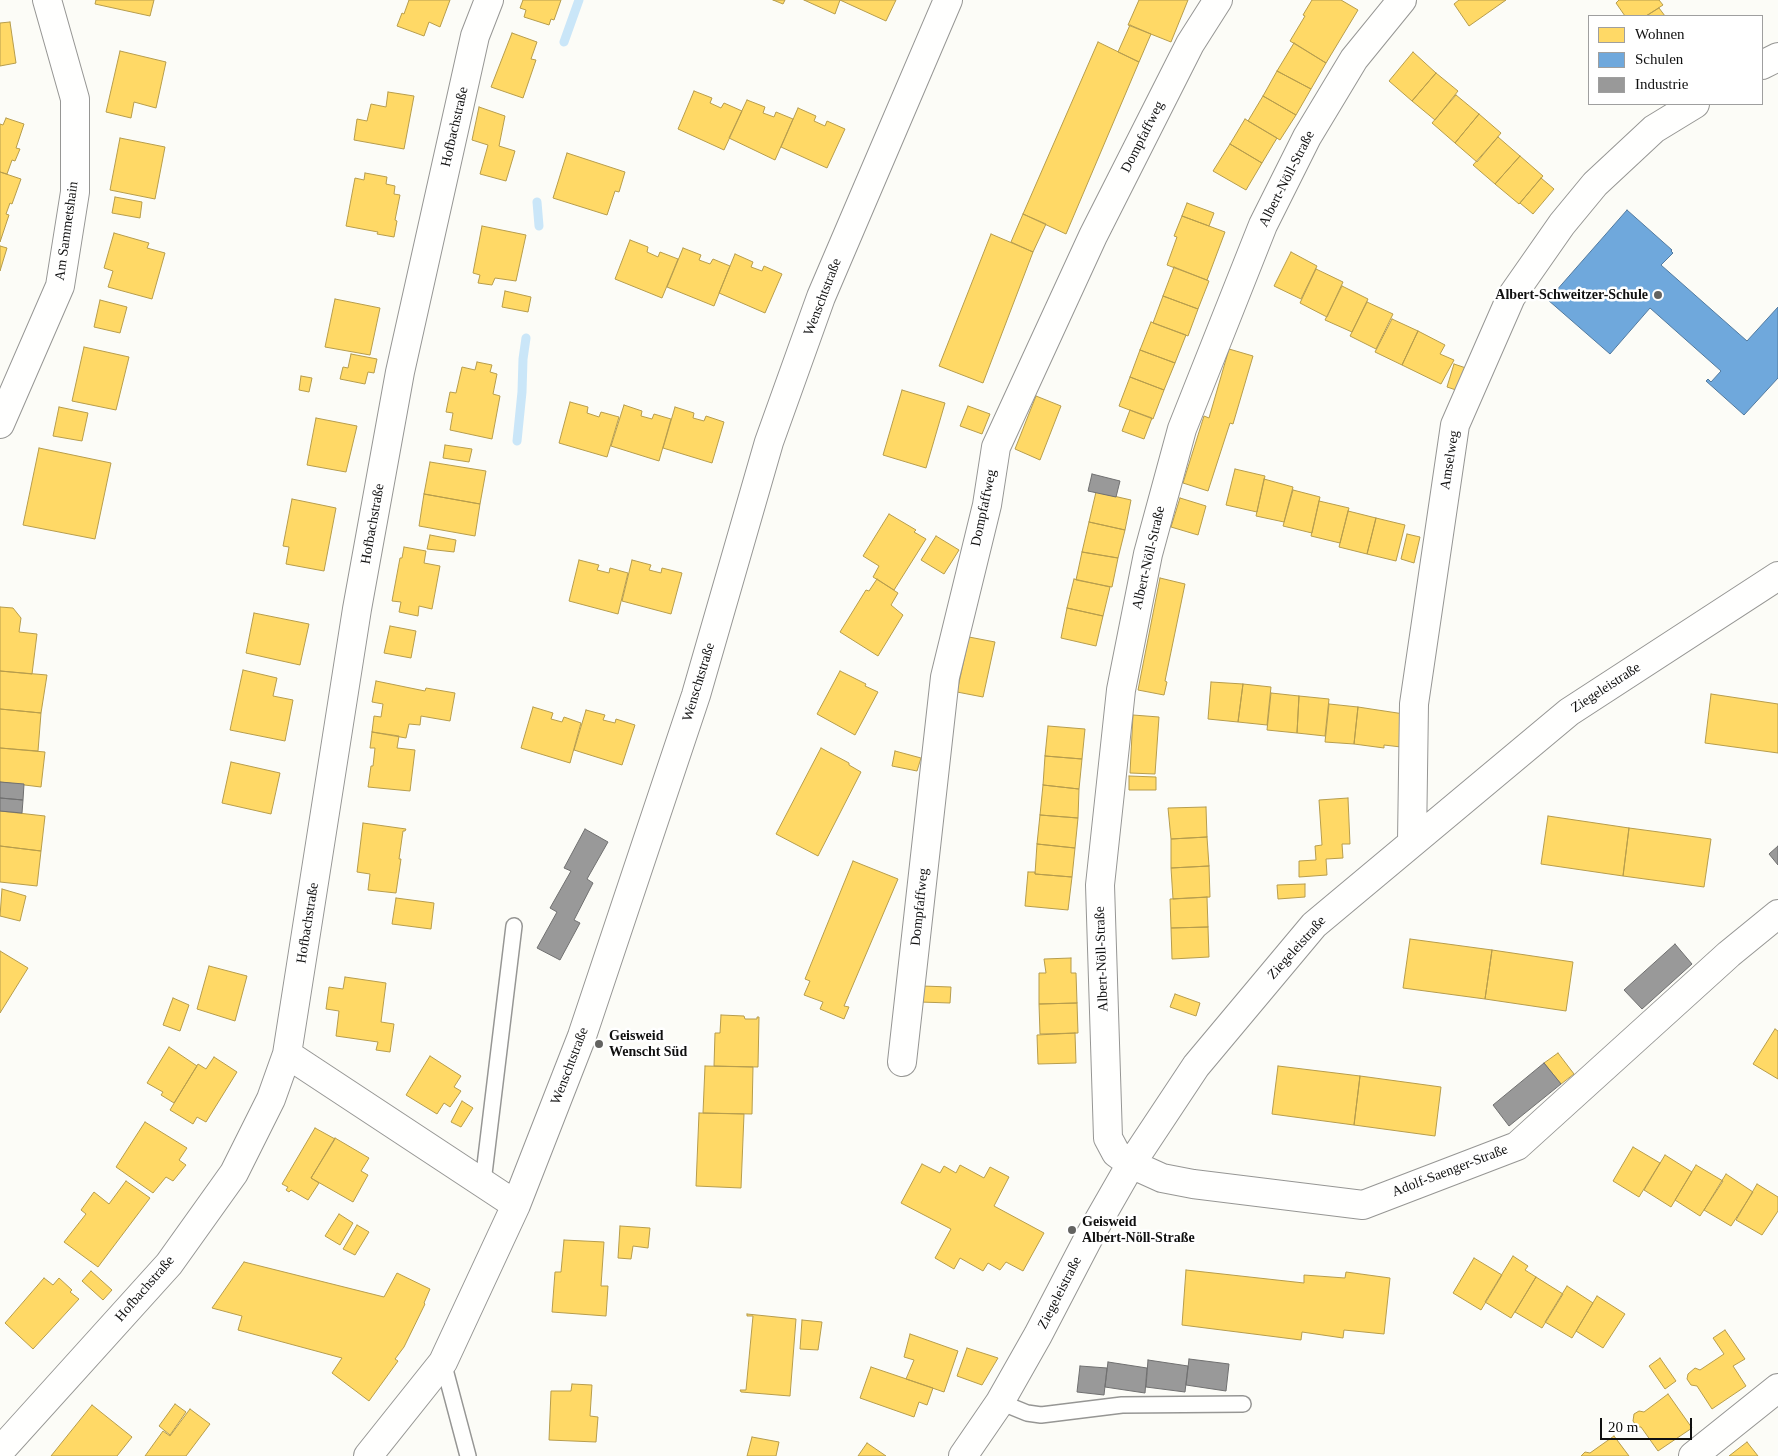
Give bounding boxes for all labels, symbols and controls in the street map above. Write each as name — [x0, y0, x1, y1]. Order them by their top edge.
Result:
legend — [1588, 15, 1763, 105]
text: Wohnen — [1635, 26, 1685, 42]
text: Schulen — [1635, 51, 1683, 67]
text: Industrie — [1635, 76, 1688, 92]
street label: Hofbachstraße — [438, 85, 472, 169]
street label: Dompfaffweg — [1118, 98, 1168, 176]
street label: Albert-Nöll-Straße — [1256, 128, 1318, 230]
street label: Am Sammetshain — [52, 180, 82, 282]
street label: Wenschtstraße — [801, 256, 845, 338]
place label: Albert-Schweitzer-Schule — [1495, 287, 1648, 303]
marker: Albert-Schweitzer-Schule — [1652, 289, 1664, 301]
street label: Amselweg — [1437, 429, 1463, 491]
street label: Dompfaffweg — [968, 468, 1000, 548]
street label: Hofbachstraße — [358, 482, 388, 566]
street label: Albert-Nöll-Straße — [1129, 505, 1169, 611]
street label: Wenschtstraße — [679, 641, 719, 723]
street label: Ziegeleistraße — [1568, 659, 1644, 717]
street label: Dompfaffweg — [908, 867, 932, 947]
street label: Hofbachstraße — [293, 881, 323, 965]
street label: Albert-Nöll-Straße — [1092, 906, 1112, 1012]
street label: Ziegeleistraße — [1264, 913, 1330, 983]
street label: Wenschtstraße — [548, 1025, 592, 1107]
place label: Geisweid Wenscht Süd — [609, 1028, 687, 1060]
marker: Geisweid Wenscht Süd — [593, 1038, 605, 1050]
street label: Adolf-Saenger-Straße — [1390, 1141, 1510, 1201]
place label: Geisweid Albert-Nöll-Straße — [1082, 1214, 1195, 1246]
marker: Geisweid Albert-Nöll-Straße — [1066, 1224, 1078, 1236]
street label: Hofbachstraße — [112, 1253, 178, 1325]
street label: Ziegeleistraße — [1035, 1254, 1085, 1332]
scale bar — [1603, 1408, 1696, 1440]
text: 20 m — [1608, 1419, 1638, 1435]

